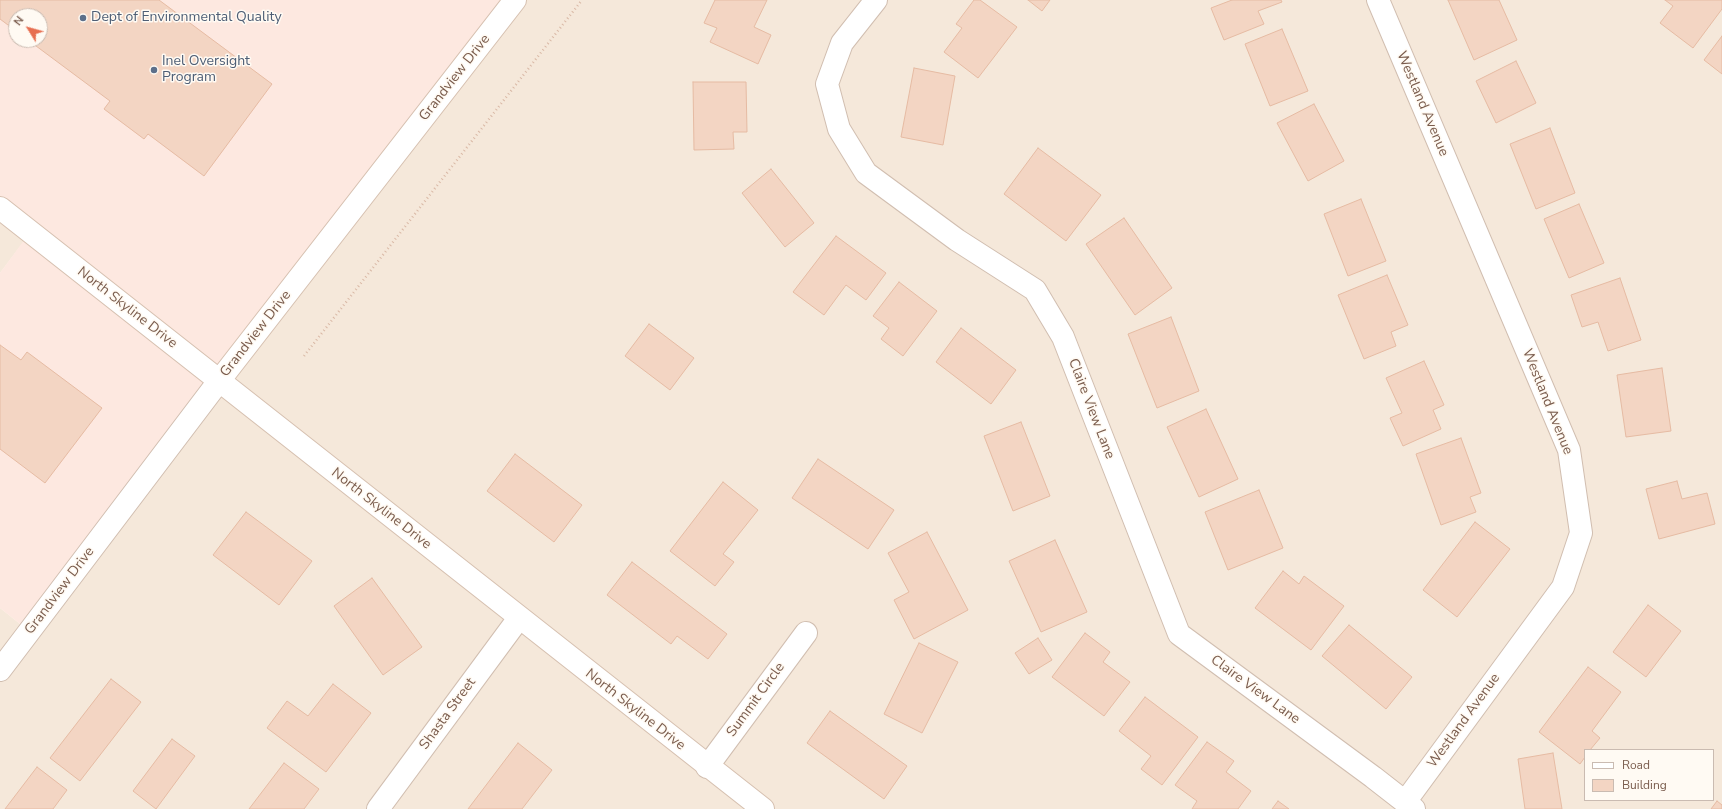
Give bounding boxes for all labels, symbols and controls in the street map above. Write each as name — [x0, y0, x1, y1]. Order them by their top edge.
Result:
north arrow — [8, 8, 48, 48]
place label: Dept of Environmental Quality — [91, 10, 282, 26]
text: N — [10, 13, 27, 29]
marker: Dept of Environmental Quality — [78, 13, 88, 23]
street label: Grandview Drive — [416, 31, 494, 125]
street label: Westland Avenue — [1392, 49, 1452, 159]
place label: Inel Oversight Program — [162, 54, 250, 86]
marker: Inel Oversight Program — [149, 65, 159, 75]
street label: North Skyline Drive — [74, 264, 180, 352]
street label: Grandview Drive — [217, 287, 295, 381]
street label: Westland Avenue — [1518, 347, 1576, 457]
street label: Claire View Lane — [1064, 356, 1118, 462]
street label: North Skyline Drive — [328, 465, 434, 553]
street label: Grandview Drive — [22, 544, 98, 638]
street label: Claire View Lane — [1207, 652, 1303, 728]
street label: Summit Circle — [723, 660, 789, 740]
street label: North Skyline Drive — [582, 666, 688, 754]
street label: Westland Avenue — [1424, 671, 1504, 771]
street label: Shasta Street — [416, 675, 480, 753]
legend — [1584, 749, 1714, 801]
text: Road — [1622, 757, 1650, 773]
text: Building — [1622, 777, 1667, 793]

